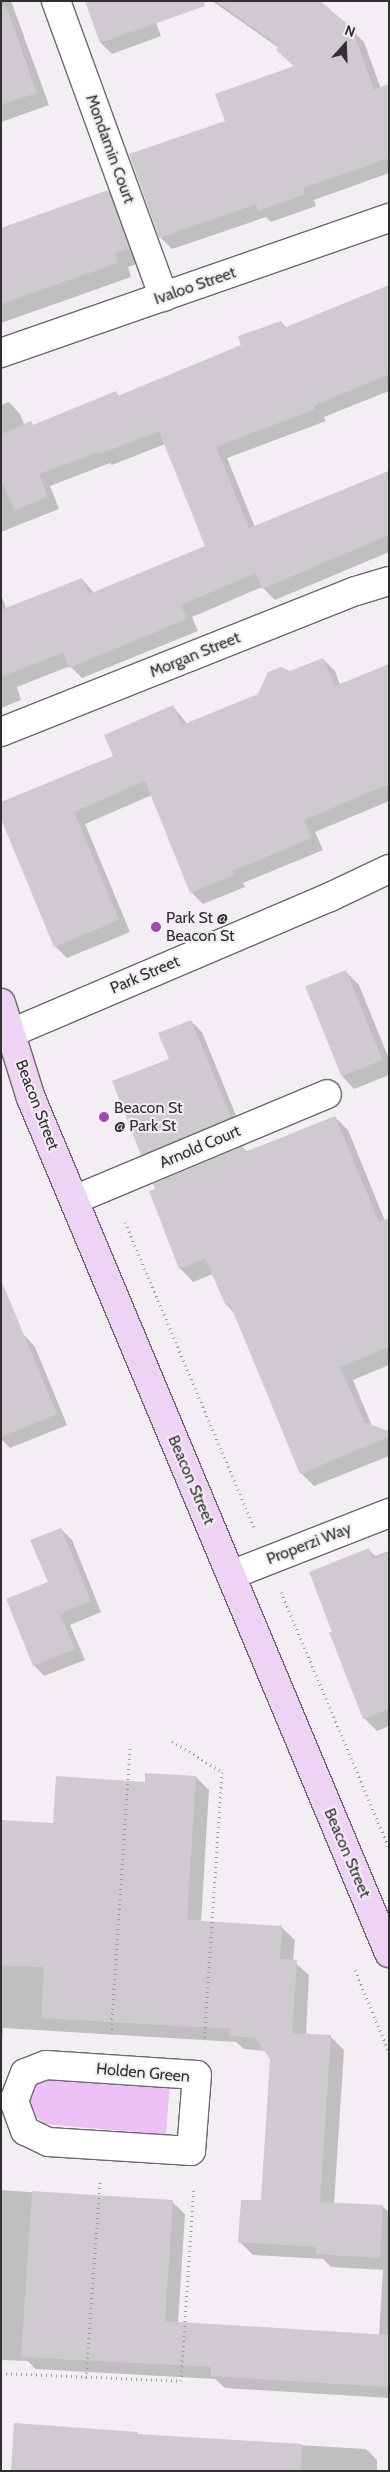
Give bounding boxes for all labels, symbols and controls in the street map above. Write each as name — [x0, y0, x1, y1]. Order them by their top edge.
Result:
north arrow — [320, 20, 370, 70]
text: N — [342, 21, 358, 41]
street label: Mondamin Court — [81, 92, 139, 206]
street label: Ivaloo Street — [151, 263, 239, 309]
street label: Morgan Street — [147, 628, 243, 682]
place label: Park St @ Beacon St — [166, 908, 234, 946]
marker: Park St @ Beacon St — [150, 921, 162, 933]
street label: Park Street — [107, 952, 183, 998]
street label: Beacon Street — [11, 1057, 63, 1153]
place label: Beacon St @ Park St — [114, 1098, 182, 1136]
marker: Beacon St @ Park St — [98, 1111, 110, 1123]
street label: Arnold Court — [157, 1121, 243, 1173]
street label: Beacon Street — [164, 1433, 218, 1527]
street label: Properzi Way — [264, 1519, 354, 1569]
street label: Beacon Street — [320, 1806, 374, 1900]
street label: Holden Green — [95, 2059, 191, 2087]

